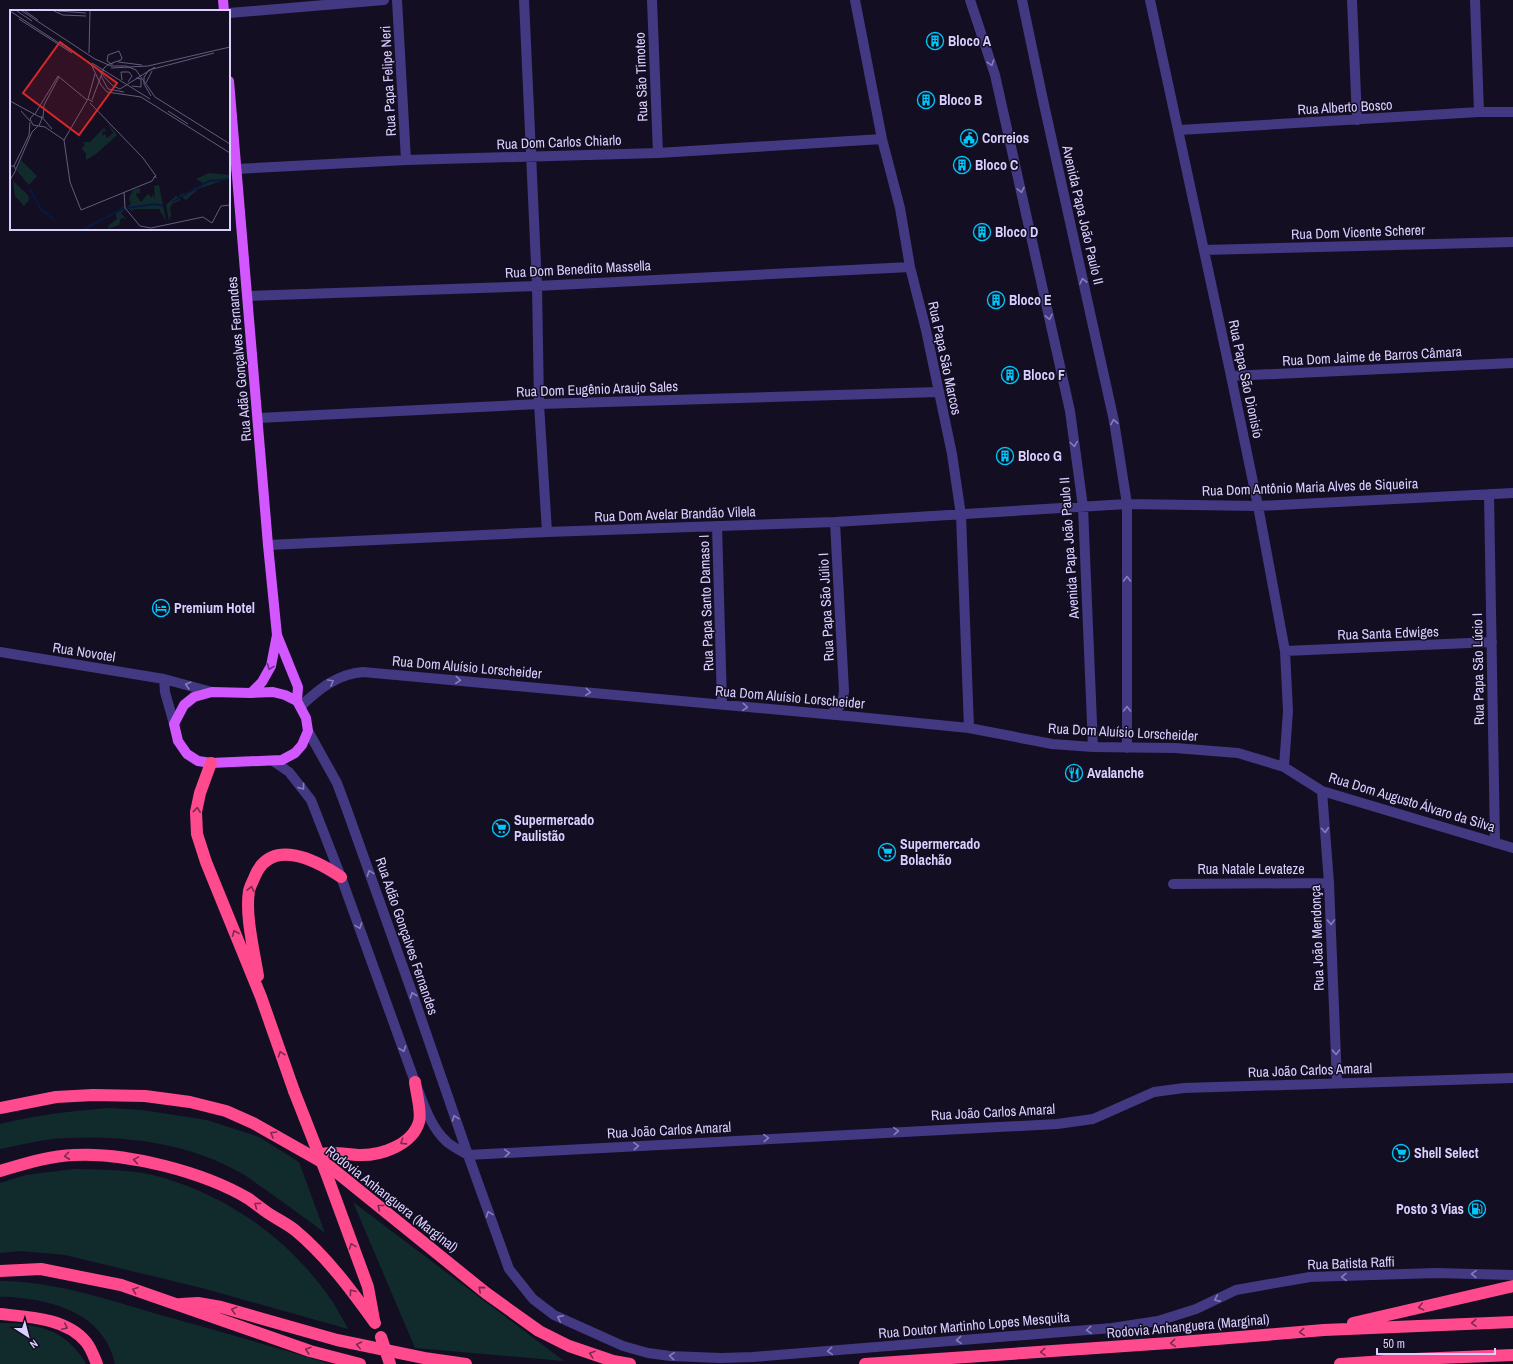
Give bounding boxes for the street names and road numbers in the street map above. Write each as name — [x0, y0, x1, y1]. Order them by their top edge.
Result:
street label: Rua Papa Felipe Neri — [376, 25, 400, 137]
street label: Rua São Timoteo — [630, 32, 652, 122]
street label: Rua Alberto Bosco — [1297, 96, 1393, 118]
street label: Rua Dom Carlos Chiarlo — [496, 131, 622, 153]
street label: Avenida Papa João Paulo II — [1058, 143, 1108, 286]
street label: Rua Dom Vicente Scherer — [1291, 221, 1425, 243]
street label: Rua Dom Benedito Massella — [505, 256, 652, 282]
street label: Rua Adão Gonçalves Fernandes — [223, 276, 255, 442]
street label: Rua Papa São Marcos — [924, 300, 966, 417]
street label: Rua Papa São Dionisío — [1225, 318, 1267, 440]
street label: Rua Dom Jaime de Barros Câmara — [1282, 342, 1463, 370]
street label: Rua Dom Eugênio Araujo Sales — [516, 377, 679, 401]
street label: Rua Dom Antônio Maria Alves de Siqueira — [1202, 474, 1419, 500]
street label: Avenida Papa João Paulo II — [1055, 476, 1083, 621]
street label: Rua Dom Avelar Brandão Vilela — [594, 502, 757, 526]
street label: Rua Papa Santo Damaso I — [695, 534, 717, 672]
street label: Rua Papa São Júlio I — [814, 552, 838, 662]
street label: Rua Papa São Lúcio I — [1468, 613, 1488, 725]
street label: Rua Santa Edwiges — [1337, 622, 1439, 644]
street label: Rua Novotel — [51, 638, 117, 666]
street label: Rua Dom Aluísio Lorscheider — [392, 651, 543, 683]
street label: Rua Dom Aluísio Lorscheider — [715, 681, 866, 713]
street label: Rua Dom Aluísio Lorscheider — [1048, 719, 1199, 745]
street label: Rua Dom Augusto Álvaro da Silva — [1327, 768, 1498, 836]
street label: Rua Adão Gonçalves Fernandes — [372, 855, 443, 1017]
street label: Rua Natale Levateze — [1197, 860, 1305, 878]
street label: Rua João Mendonça — [1306, 884, 1328, 991]
street label: Rua João Carlos Amaral — [1248, 1059, 1372, 1081]
street label: Rua João Carlos Amaral — [930, 1100, 1056, 1124]
street label: Rua João Carlos Amaral — [606, 1118, 732, 1142]
street label: Rodovia Anhanguera (Marginal) — [322, 1142, 462, 1256]
street label: Rua Batista Raffi — [1307, 1252, 1395, 1274]
street label: Rua Doutor Martinho Lopes Mesquita — [878, 1308, 1071, 1342]
street label: Rodovia Anhanguera (Marginal) — [1106, 1310, 1270, 1342]

